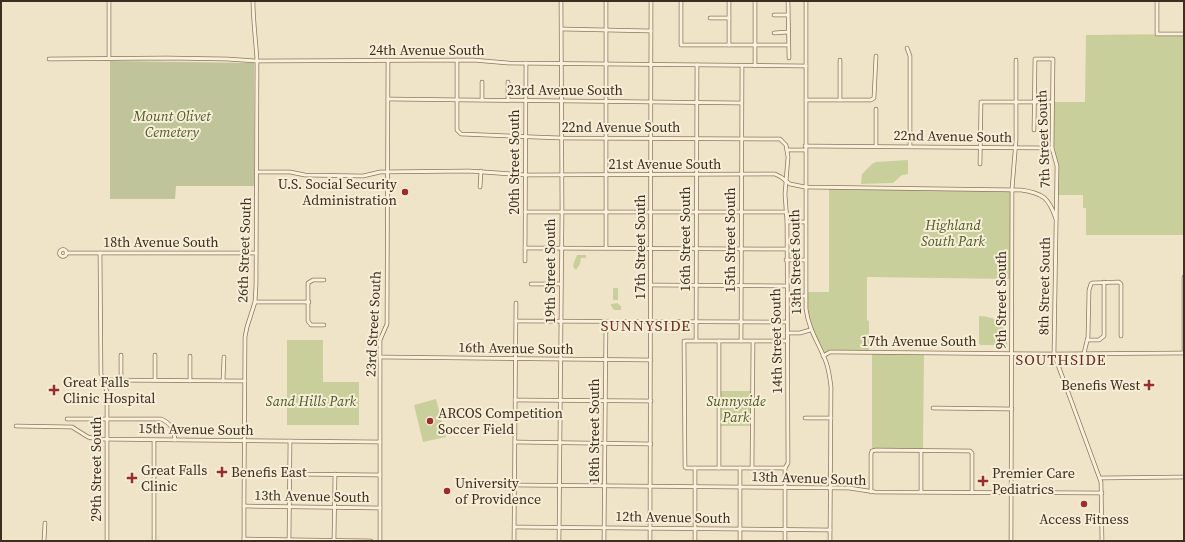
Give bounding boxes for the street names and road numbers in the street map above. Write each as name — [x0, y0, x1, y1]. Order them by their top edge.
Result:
street label: 24th Avenue South — [369, 40, 485, 60]
street label: 23rd Avenue South — [507, 80, 623, 100]
street label: 7th Street South — [1031, 89, 1055, 189]
street label: 20th Street South — [504, 109, 524, 215]
street label: 22nd Avenue South — [562, 117, 680, 137]
street label: 22nd Avenue South — [893, 125, 1013, 147]
street label: 21st Avenue South — [609, 154, 721, 174]
street label: 16th Street South — [675, 186, 695, 292]
street label: 15th Street South — [720, 187, 740, 293]
street label: 17th Street South — [630, 194, 650, 300]
street label: 26th Street South — [232, 197, 256, 303]
street label: 13th Street South — [784, 209, 806, 315]
street label: 19th Street South — [540, 218, 560, 324]
street label: 18th Avenue South — [103, 232, 219, 252]
street label: 8th Street South — [1033, 237, 1055, 335]
street label: 9th Street South — [991, 251, 1011, 349]
street label: 23rd Street South — [360, 270, 386, 378]
street label: 14th Street South — [765, 288, 787, 394]
street label: 17th Avenue South — [861, 331, 977, 351]
street label: 16th Avenue South — [458, 337, 574, 359]
street label: 18th Street South — [584, 378, 604, 484]
street label: 29th Street South — [86, 416, 106, 522]
street label: 15th Avenue South — [138, 418, 254, 440]
street label: 13th Avenue South — [751, 466, 867, 490]
street label: 13th Avenue South — [254, 485, 370, 507]
street label: 12th Avenue South — [615, 506, 731, 528]

